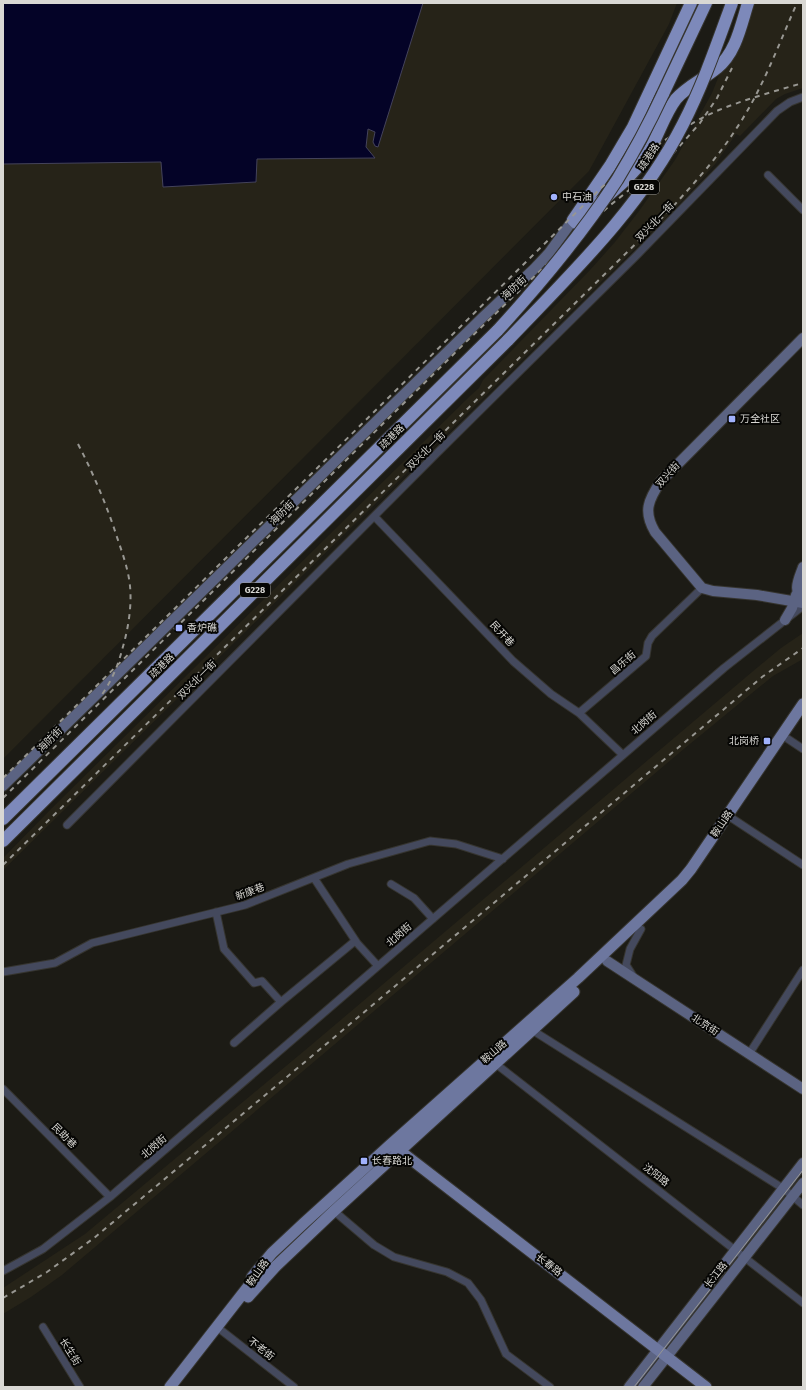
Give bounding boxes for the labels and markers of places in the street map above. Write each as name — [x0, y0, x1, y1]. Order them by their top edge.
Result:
place label: 中石油 — [562, 191, 592, 203]
marker: 中石油 — [549, 192, 559, 202]
place label: 万全社区 — [740, 413, 780, 425]
marker: 万全社区 — [727, 414, 737, 424]
place label: 香炉礁 — [187, 622, 217, 634]
marker: 香炉礁 — [174, 623, 184, 633]
place label: 北岗桥 — [729, 735, 759, 747]
marker: 北岗桥 — [762, 736, 772, 746]
place label: 长春路北 — [372, 1155, 412, 1167]
marker: 长春路北 — [359, 1156, 369, 1166]

